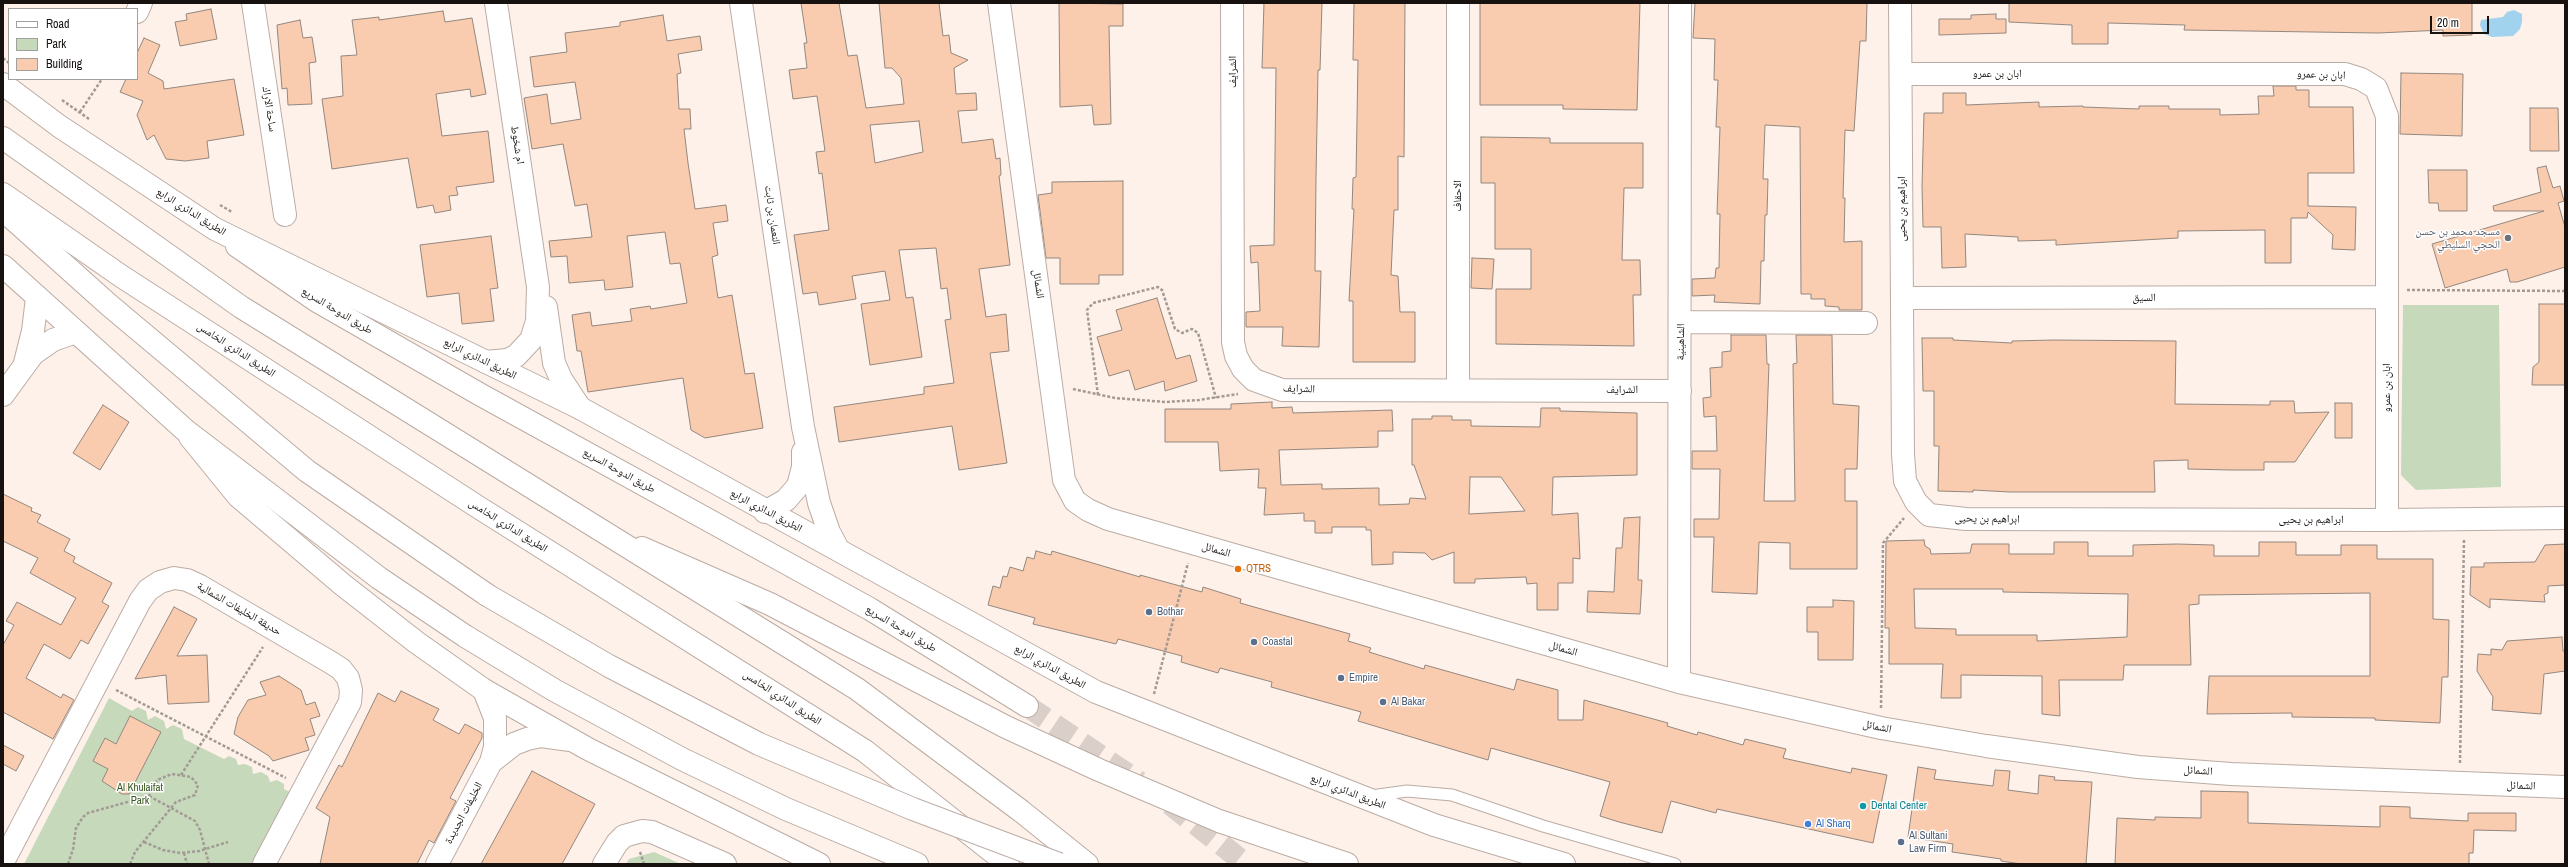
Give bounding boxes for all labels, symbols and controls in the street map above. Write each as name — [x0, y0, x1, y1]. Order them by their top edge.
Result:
legend — [8, 8, 138, 80]
scale bar — [2432, 8, 2491, 34]
text: 20 m — [2437, 15, 2459, 31]
text: Road — [46, 16, 70, 32]
text: Park — [46, 36, 66, 52]
text: Building — [46, 56, 82, 72]
street label: الشرايف — [1226, 56, 1240, 88]
street label: ابان بن عمرو — [1972, 67, 2022, 81]
street label: ابان بن عمرو — [2296, 68, 2346, 82]
street label: ساحة الاراك — [259, 85, 279, 133]
street label: ام شخوط — [507, 125, 527, 165]
street label: ابراهيم بن يحيى — [1895, 176, 1909, 242]
street label: الاحقاف — [1451, 180, 1465, 212]
street label: الطريق الدائري الرابع — [154, 185, 228, 239]
street label: النعمان بن ثابت — [761, 185, 783, 245]
place label: مسجد محمد بن حسن الحجي السليطي — [2415, 225, 2500, 251]
marker: مسجد محمد بن حسن الحجي السليطي — [2503, 233, 2513, 243]
street label: الشمائل — [1029, 269, 1047, 299]
street label: طريق الدوحة السريع — [299, 285, 375, 337]
street label: السيق — [2132, 291, 2156, 305]
street label: الطريق الدائري الخامس — [194, 320, 278, 380]
street label: الشاهينية — [1674, 324, 1688, 360]
street label: الطريق الدائري الرابع — [441, 336, 519, 382]
street label: ابان بن عمرو — [2380, 363, 2394, 413]
street label: الشرايف — [1283, 382, 1315, 396]
street label: الشرايف — [1606, 383, 1638, 397]
street label: طريق الدوحة السريع — [581, 446, 657, 496]
street label: الطريق الدائري الرابع — [728, 487, 804, 535]
street label: الطريق الدائري الخامس — [466, 496, 550, 556]
street label: ابراهيم بن يحيى — [1954, 512, 2020, 526]
street label: ابراهيم بن يحيى — [2278, 513, 2344, 527]
street label: الشمائل — [1200, 540, 1232, 560]
place label: QTRS — [1246, 562, 1271, 576]
marker: QTRS — [1233, 564, 1243, 574]
street label: حديقة الخليفات الشمالية — [194, 579, 284, 639]
street label: طريق الدوحة السريع — [863, 603, 939, 655]
place label: Bothar — [1157, 605, 1184, 619]
marker: Bothar — [1144, 607, 1154, 617]
place label: Coastal — [1262, 635, 1293, 649]
marker: Coastal — [1249, 637, 1259, 647]
street label: الشمائل — [1547, 639, 1579, 659]
street label: الطريق الدائري الرابع — [1012, 642, 1088, 692]
street label: الطريق الدائري الخامس — [740, 668, 824, 728]
place label: Empire — [1349, 671, 1378, 685]
marker: Empire — [1336, 673, 1346, 683]
place label: Al Bakar — [1391, 695, 1425, 709]
marker: Al Bakar — [1378, 697, 1388, 707]
street label: الشمائل — [1861, 718, 1893, 736]
street label: الشمائل — [2183, 763, 2213, 779]
street label: الطريق الدائري الرابع — [1309, 772, 1387, 812]
street label: الشمائل — [2506, 779, 2536, 793]
street label: الخليفات الجديدة — [442, 780, 486, 846]
park label: Al Khulaifat Park — [117, 781, 163, 807]
place label: Dental Center — [1871, 799, 1927, 813]
marker: Dental Center — [1858, 801, 1868, 811]
place label: Al Sharq — [1816, 817, 1851, 831]
marker: Al Sharq — [1803, 819, 1813, 829]
place label: Al Sultani Law Firm — [1909, 829, 1948, 855]
marker: Al Sultani Law Firm — [1896, 837, 1906, 847]

